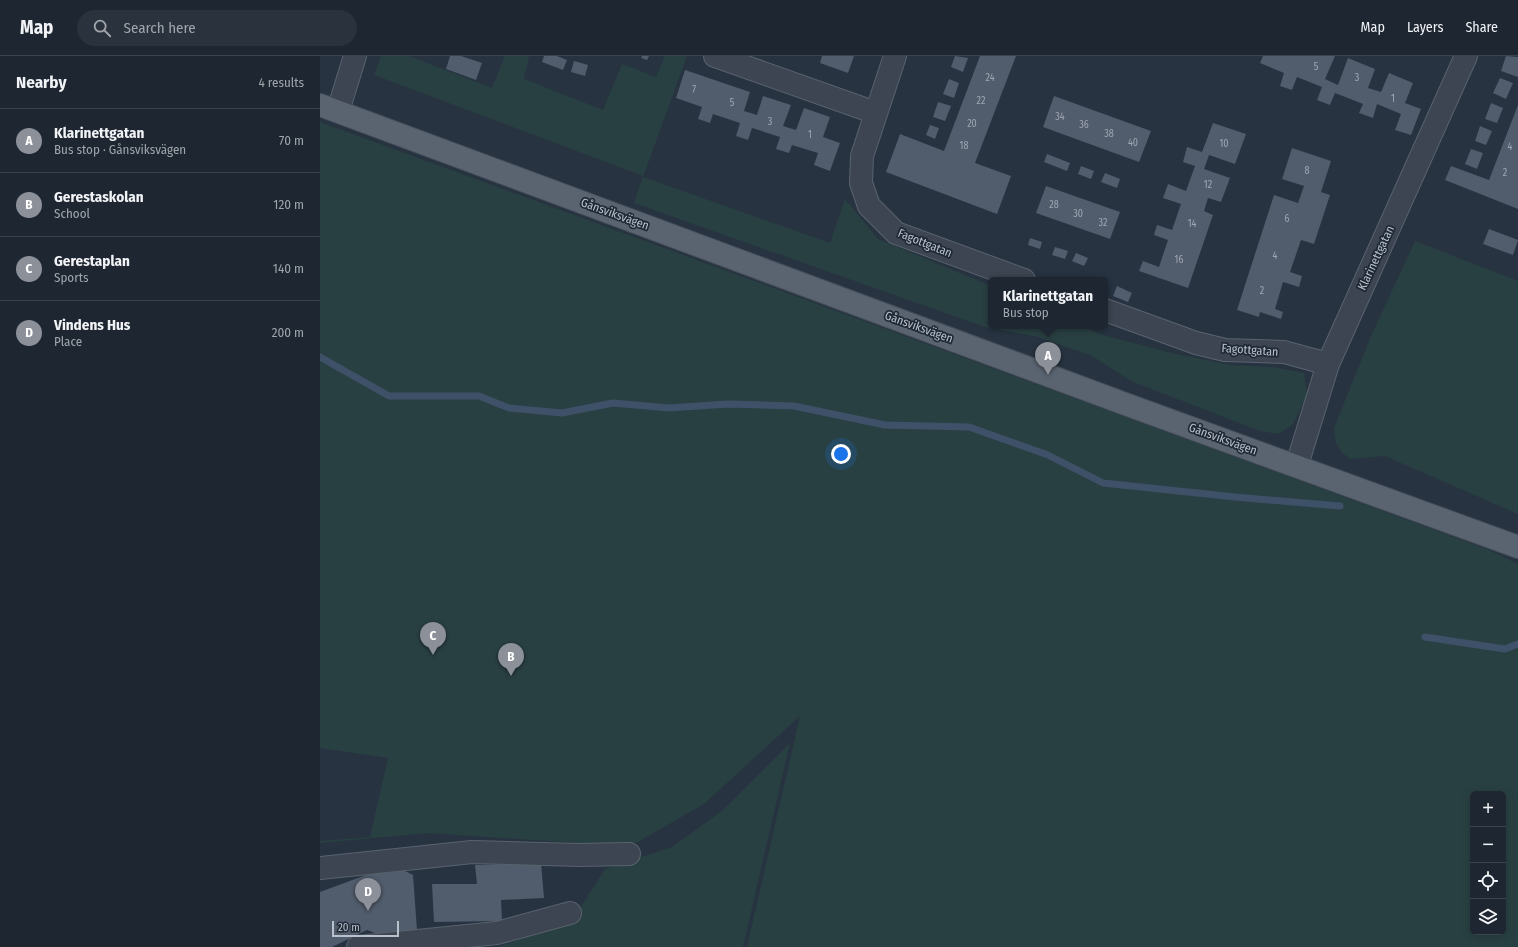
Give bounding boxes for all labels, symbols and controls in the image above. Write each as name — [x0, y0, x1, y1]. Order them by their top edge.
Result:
search box — [77, 10, 357, 46]
text: Map — [20, 16, 53, 39]
icon: search — [91, 17, 113, 39]
text: Search here — [123, 19, 196, 37]
text: Map — [1361, 19, 1385, 36]
text: Layers — [1407, 19, 1443, 36]
text: Share — [1465, 19, 1498, 36]
house number: 5 — [1314, 61, 1319, 73]
text: Nearby — [16, 72, 67, 93]
house number: 24 — [985, 72, 995, 84]
house number: 3 — [1355, 72, 1360, 84]
text: 4 results — [258, 75, 304, 90]
house number: 7 — [692, 84, 696, 96]
house number: 1 — [1391, 93, 1395, 105]
house number: 22 — [977, 95, 986, 107]
house number: 5 — [730, 97, 735, 109]
house number: 34 — [1055, 111, 1065, 123]
house number: 3 — [768, 116, 773, 128]
house number: 20 — [967, 118, 977, 130]
house number: 36 — [1079, 119, 1089, 131]
text: Klarinettgatan — [54, 124, 144, 142]
house number: 38 — [1104, 128, 1114, 140]
house number: 1 — [808, 129, 812, 141]
text: A — [25, 133, 33, 148]
text: 70 m — [279, 133, 304, 148]
house number: 40 — [1128, 137, 1138, 149]
house number: 10 — [1219, 138, 1229, 150]
house number: 18 — [960, 140, 968, 152]
house number: 4 — [1508, 141, 1513, 153]
text: Bus stop · Gånsviksvägen — [54, 142, 186, 157]
house number: 8 — [1305, 165, 1310, 177]
house number: 2 — [1503, 167, 1508, 179]
house number: 12 — [1204, 179, 1213, 191]
text: Gerestaskolan — [54, 188, 144, 206]
street label: Gånsviksvägen — [579, 195, 651, 233]
text: B — [25, 197, 33, 212]
text: 120 m — [273, 197, 304, 212]
house number: 28 — [1049, 199, 1059, 211]
text: School — [54, 206, 90, 221]
house number: 30 — [1073, 208, 1083, 220]
house number: 6 — [1285, 213, 1290, 225]
house number: 32 — [1099, 217, 1108, 229]
house number: 14 — [1188, 218, 1197, 230]
street label: Klarinettgatan — [1355, 223, 1397, 293]
street label: Fagottgatan — [896, 226, 954, 260]
house number: 4 — [1273, 250, 1278, 262]
text: Gerestaplan — [54, 252, 130, 270]
house number: 16 — [1175, 254, 1183, 266]
text: C — [26, 261, 32, 276]
text: 140 m — [273, 261, 304, 276]
text: Sports — [54, 270, 89, 285]
popup — [988, 277, 1108, 329]
house number: 2 — [1260, 285, 1265, 297]
text: Klarinettgatan — [1003, 287, 1093, 305]
text: Bus stop — [1003, 305, 1049, 320]
street label: Gånsviksvägen — [883, 308, 955, 346]
text: Vindens Hus — [54, 316, 130, 334]
text: D — [25, 325, 33, 340]
text: 200 m — [272, 325, 304, 340]
text: Place — [54, 334, 82, 349]
street label: Fagottgatan — [1221, 341, 1279, 359]
pin: A — [1035, 342, 1061, 375]
street label: Gånsviksvägen — [1187, 420, 1259, 458]
your location — [831, 444, 851, 464]
pin: C — [420, 622, 446, 655]
pin: B — [498, 643, 524, 676]
map controls — [1470, 791, 1506, 935]
button: + — [1470, 791, 1506, 827]
button: − — [1470, 827, 1506, 863]
button: locate — [1470, 863, 1506, 899]
pin: D — [355, 878, 381, 911]
button: layers — [1470, 899, 1506, 935]
scale bar — [332, 919, 399, 938]
text: 20 m — [338, 921, 360, 934]

